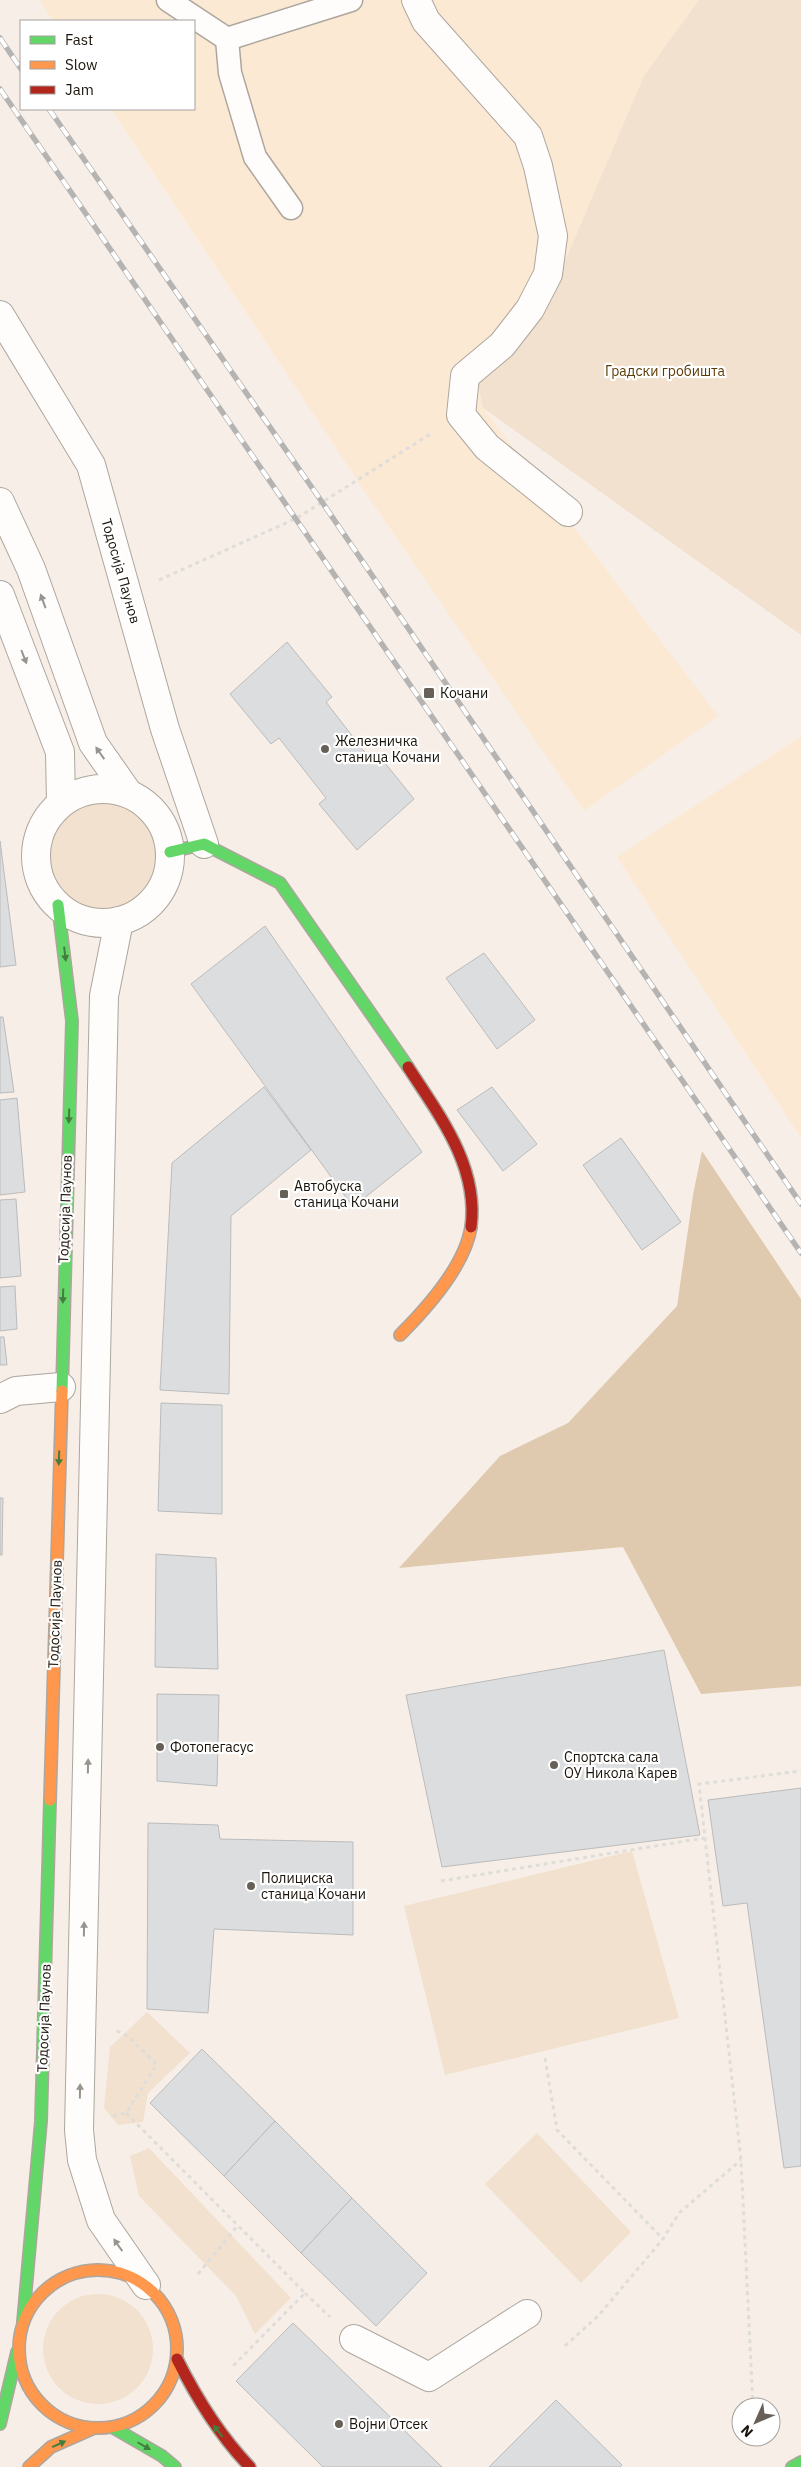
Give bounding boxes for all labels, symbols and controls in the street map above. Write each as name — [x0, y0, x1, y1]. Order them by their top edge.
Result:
legend — [20, 20, 195, 110]
text: Fast — [65, 30, 93, 49]
text: Slow — [65, 55, 98, 74]
text: Jam — [65, 80, 94, 99]
park label: Градски гробишта — [605, 362, 726, 380]
street label: Тодосија Паунов — [97, 516, 145, 626]
one-way arrow — [39, 593, 47, 608]
one-way arrow — [20, 650, 28, 665]
place label: Кочани — [440, 684, 488, 702]
marker: Кочани — [422, 686, 436, 700]
place label: Железничка станица Кочани — [335, 732, 440, 766]
marker: Железничка станица Кочани — [319, 743, 331, 755]
one-way arrow — [95, 746, 105, 760]
one-way arrow — [61, 946, 69, 962]
one-way arrow — [64, 1108, 72, 1124]
street label: Тодосија Паунов — [54, 1154, 76, 1264]
place label: Автобуска станица Кочани — [294, 1177, 399, 1211]
marker: Автобуска станица Кочани — [278, 1188, 290, 1200]
one-way arrow — [58, 1288, 66, 1304]
one-way arrow — [55, 1450, 63, 1466]
street label: Тодосија Паунов — [44, 1559, 66, 1669]
place label: Фотопегасус — [170, 1738, 254, 1756]
marker: Фотопегасус — [154, 1741, 166, 1753]
place label: Спортска сала ОУ Никола Карев — [564, 1748, 678, 1782]
one-way arrow — [84, 1758, 92, 1774]
marker: Спортска сала ОУ Никола Карев — [548, 1759, 560, 1771]
place label: Полициска станица Кочани — [261, 1869, 366, 1903]
marker: Полициска станица Кочани — [245, 1880, 257, 1892]
one-way arrow — [80, 1920, 88, 1936]
street label: Тодосија Паунов — [33, 1963, 55, 2073]
one-way arrow — [76, 2083, 84, 2099]
one-way arrow — [113, 2238, 123, 2252]
north arrow — [731, 2397, 781, 2447]
place label: Војни Отсек — [349, 2415, 428, 2433]
marker: Војни Отсек — [333, 2418, 345, 2430]
text: N — [737, 2421, 757, 2441]
one-way arrow — [213, 2424, 223, 2438]
one-way arrow — [52, 2439, 66, 2447]
one-way arrow — [137, 2442, 152, 2450]

